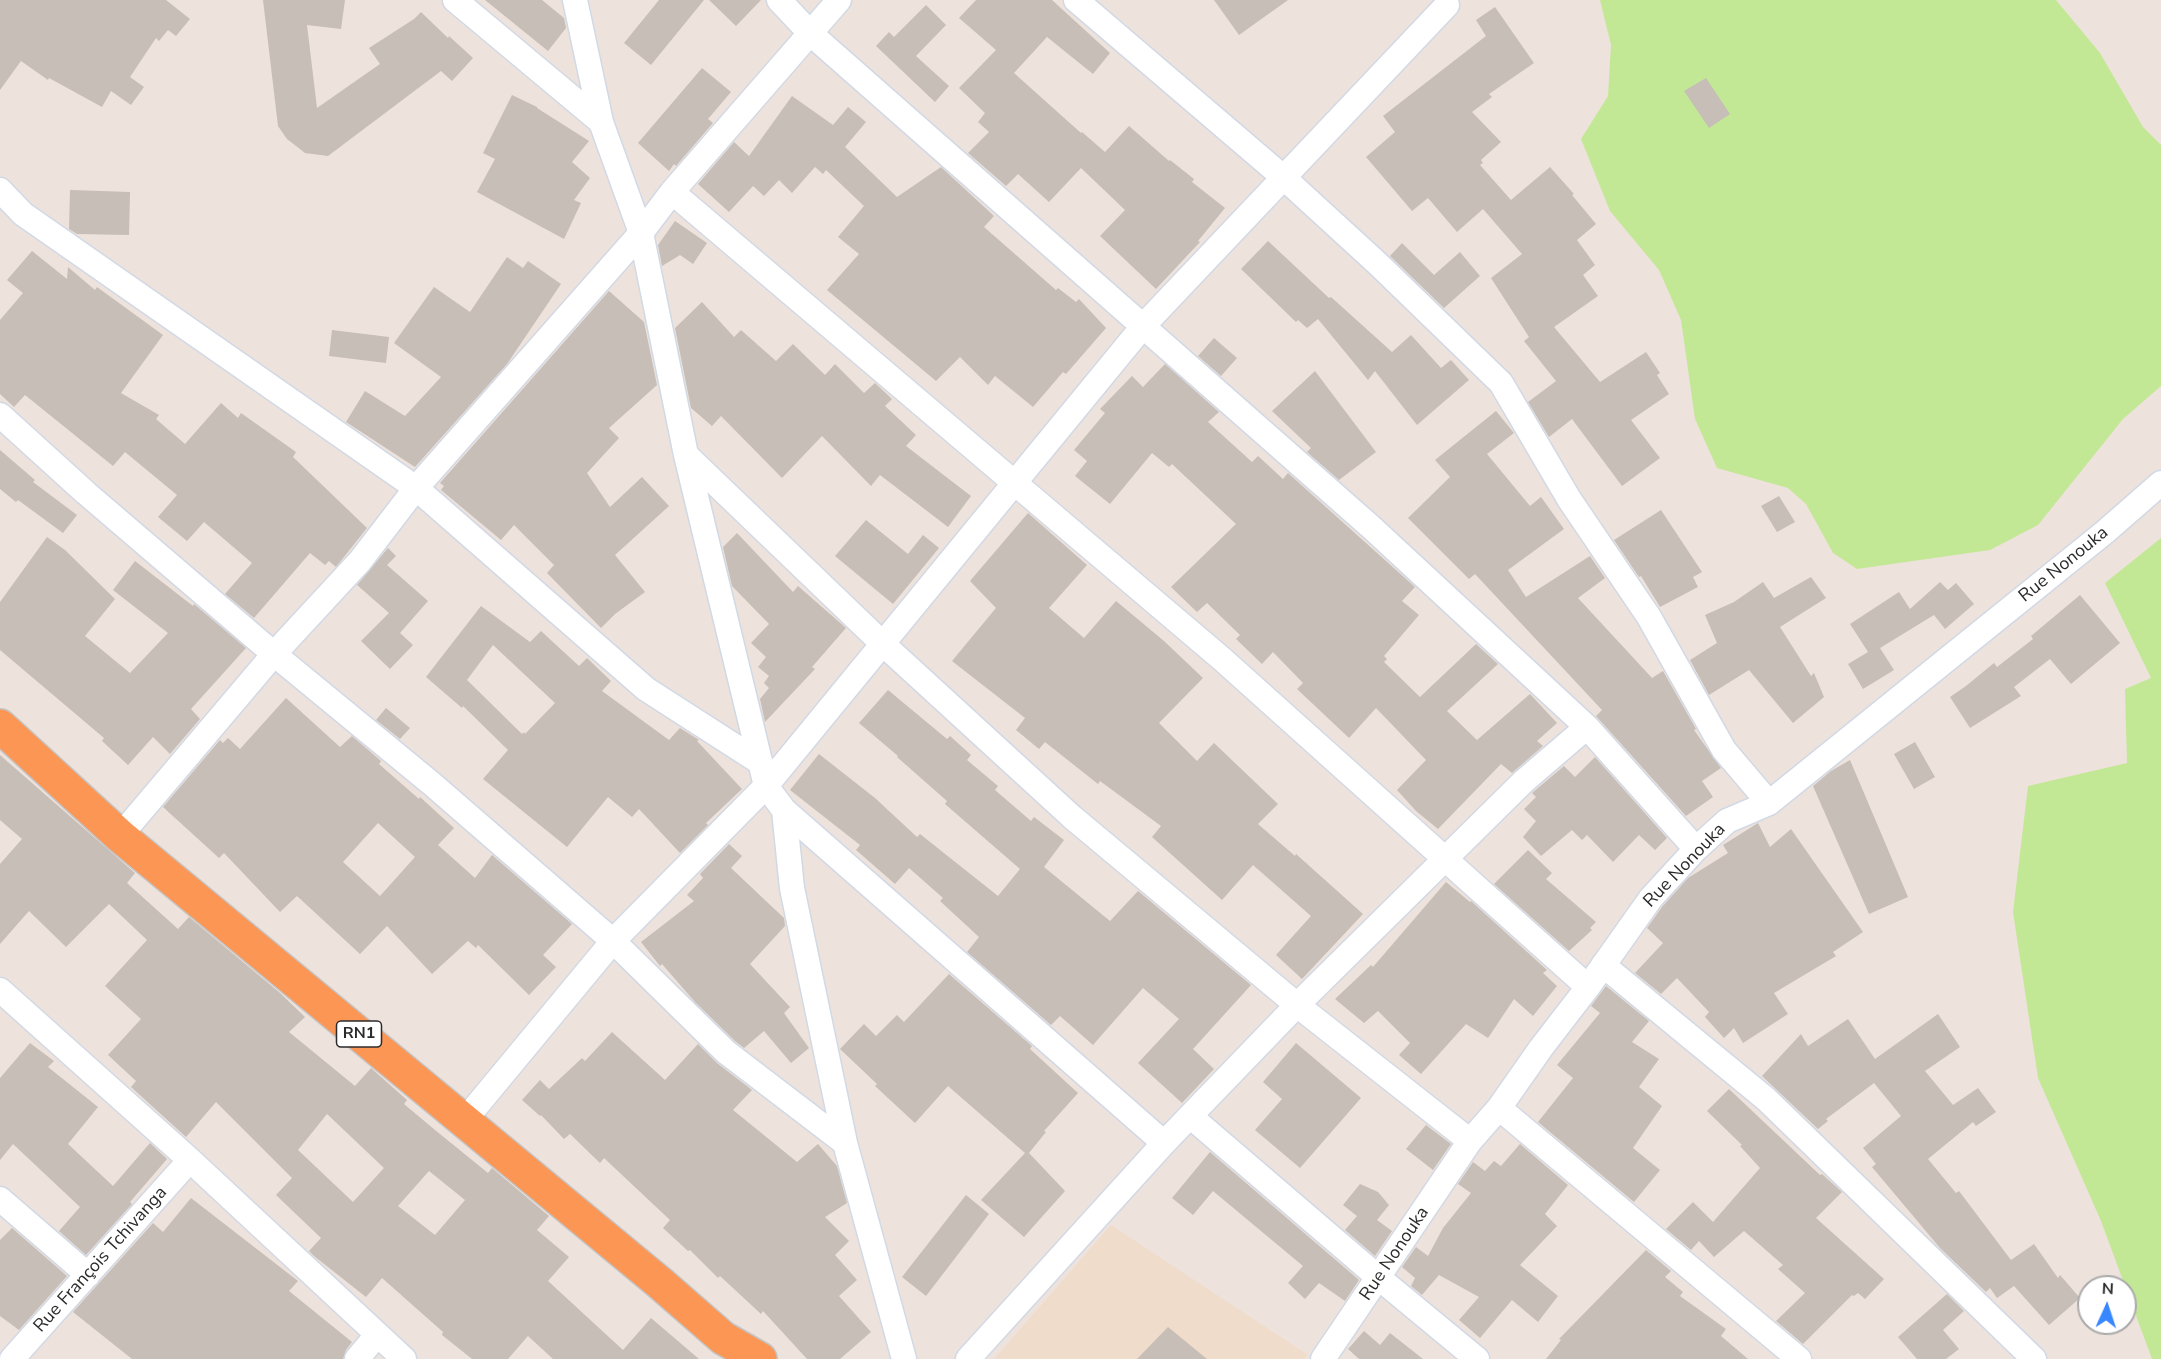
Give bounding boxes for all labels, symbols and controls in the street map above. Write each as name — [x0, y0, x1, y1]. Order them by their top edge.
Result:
street label: Rue Nonouka — [2015, 522, 2113, 608]
street label: Rue Nonouka — [1640, 819, 1730, 913]
road number: RN1 — [336, 1021, 382, 1047]
street label: Rue François Tchivanga — [30, 1183, 172, 1337]
street label: Rue Nonouka — [1356, 1203, 1434, 1305]
north arrow — [2077, 1275, 2137, 1335]
text: N — [2101, 1278, 2114, 1300]

